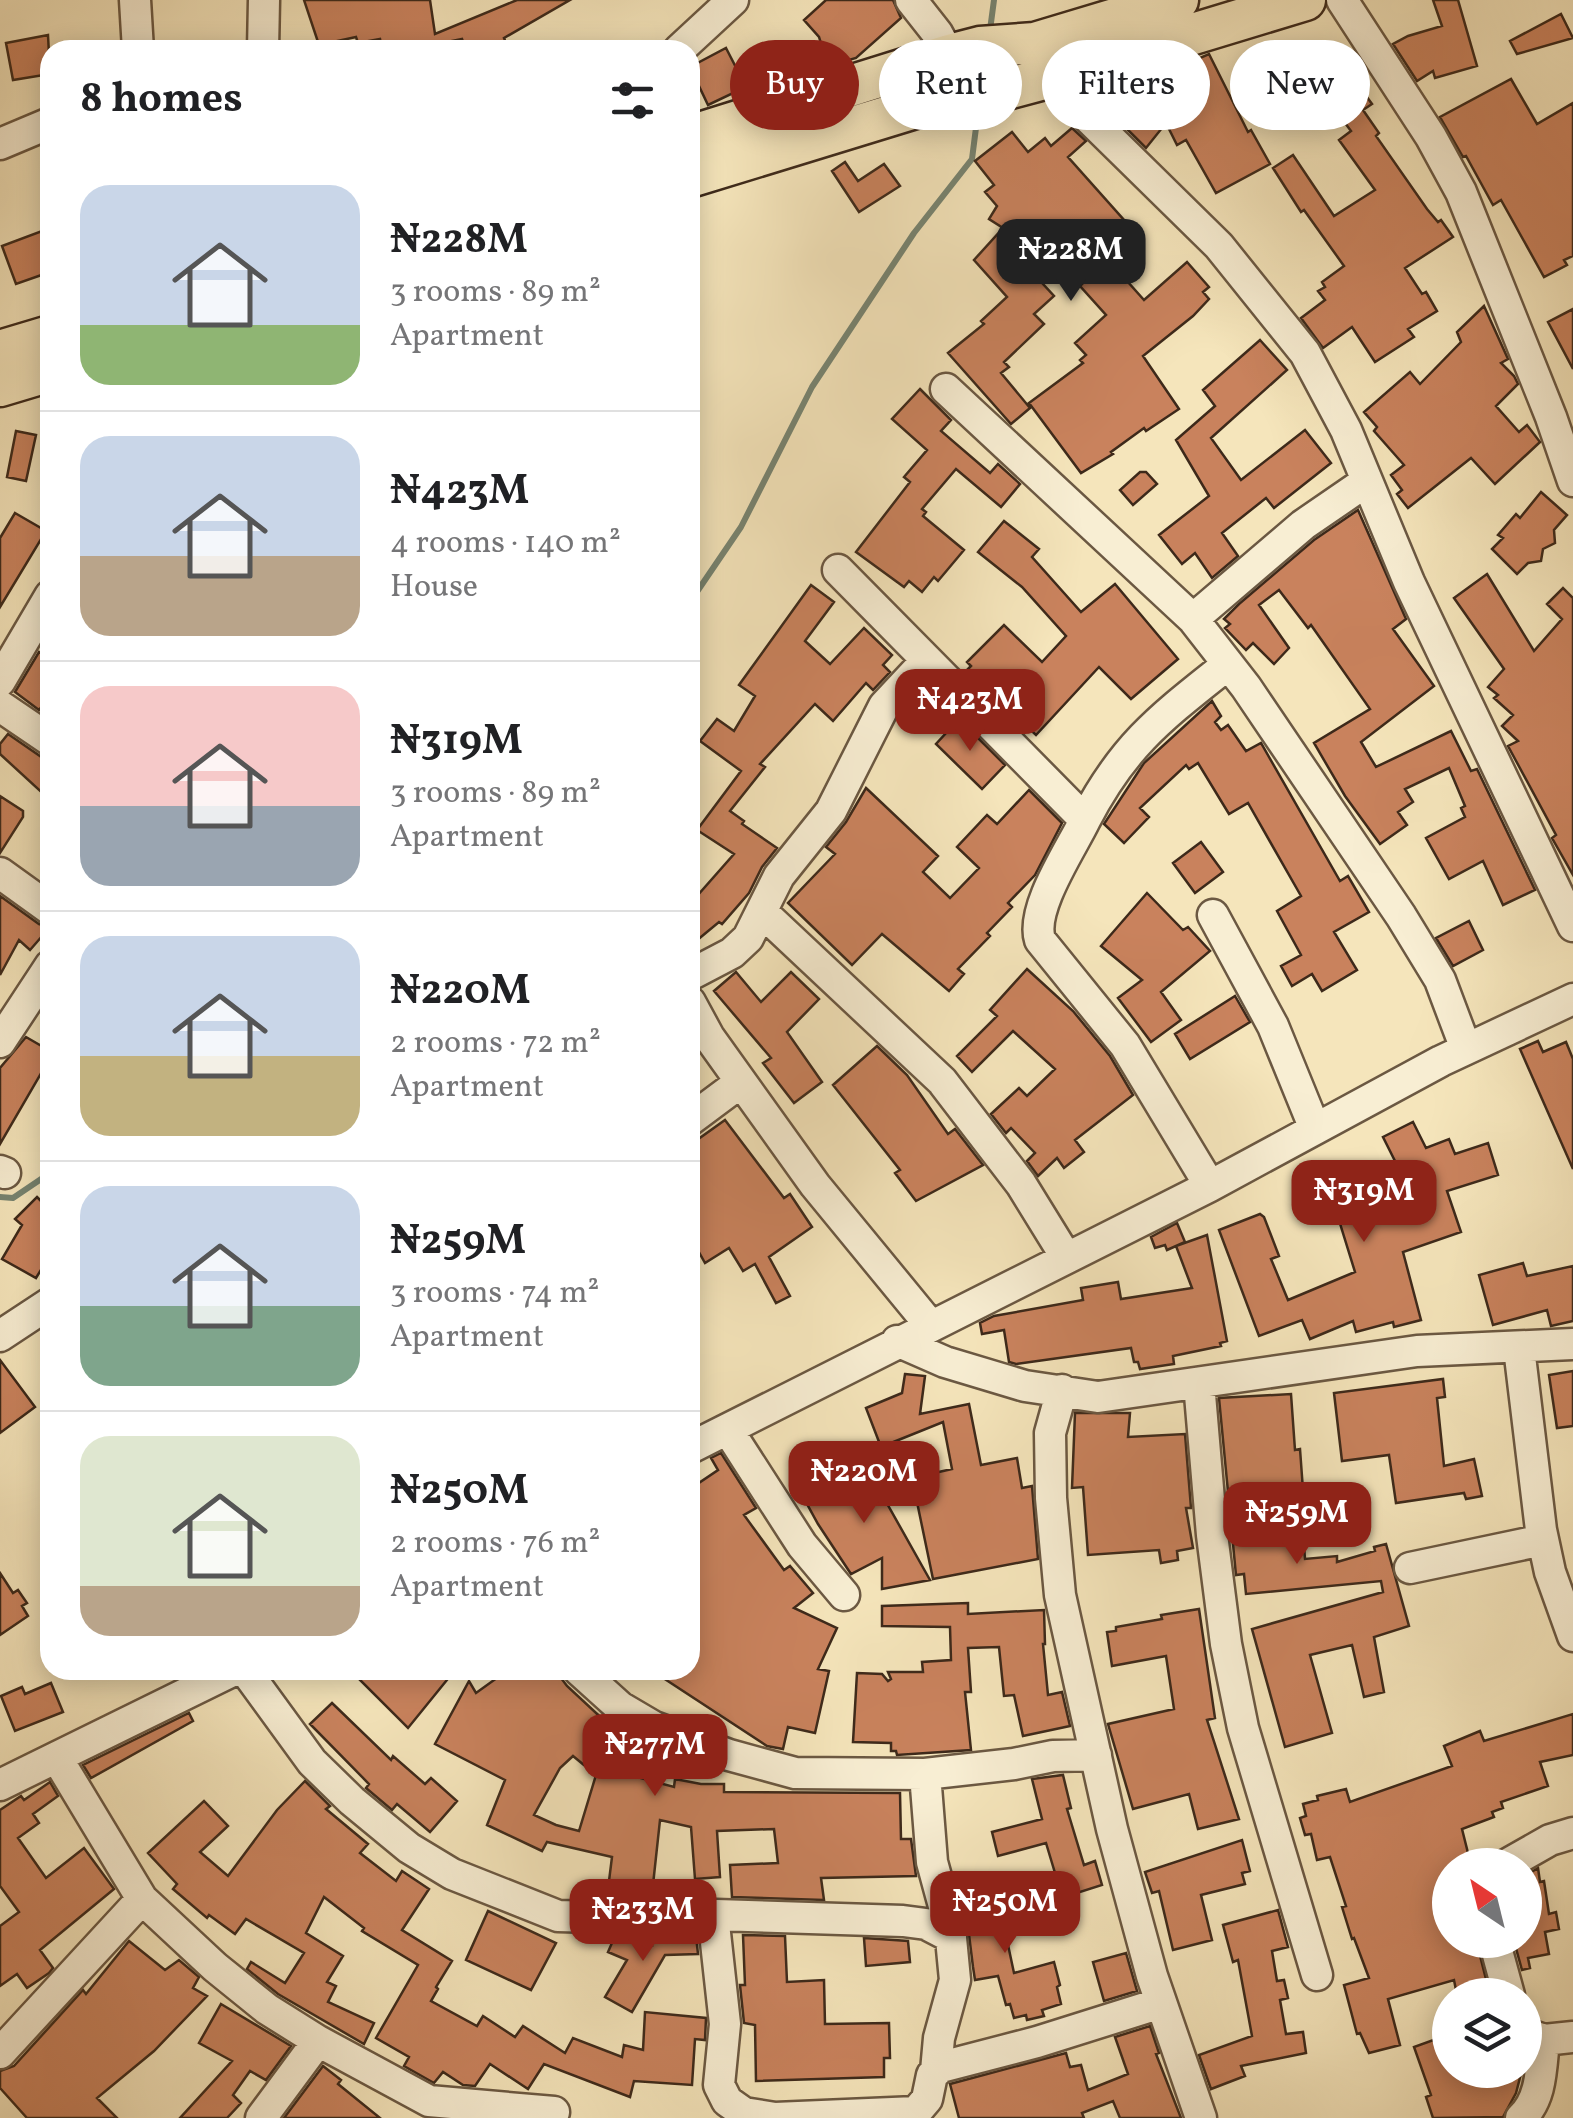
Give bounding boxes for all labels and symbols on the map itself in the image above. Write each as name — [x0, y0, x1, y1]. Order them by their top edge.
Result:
pin: ₦228M — [1001, 219, 1141, 304]
pin: ₦423M — [900, 669, 1040, 754]
pin: ₦319M — [1294, 1160, 1434, 1245]
pin: ₦220M — [794, 1441, 934, 1526]
pin: ₦259M — [1227, 1482, 1367, 1567]
pin: ₦277M — [585, 1714, 725, 1799]
north arrow — [1432, 1848, 1542, 1958]
pin: ₦250M — [935, 1871, 1075, 1956]
pin: ₦233M — [573, 1879, 713, 1964]

